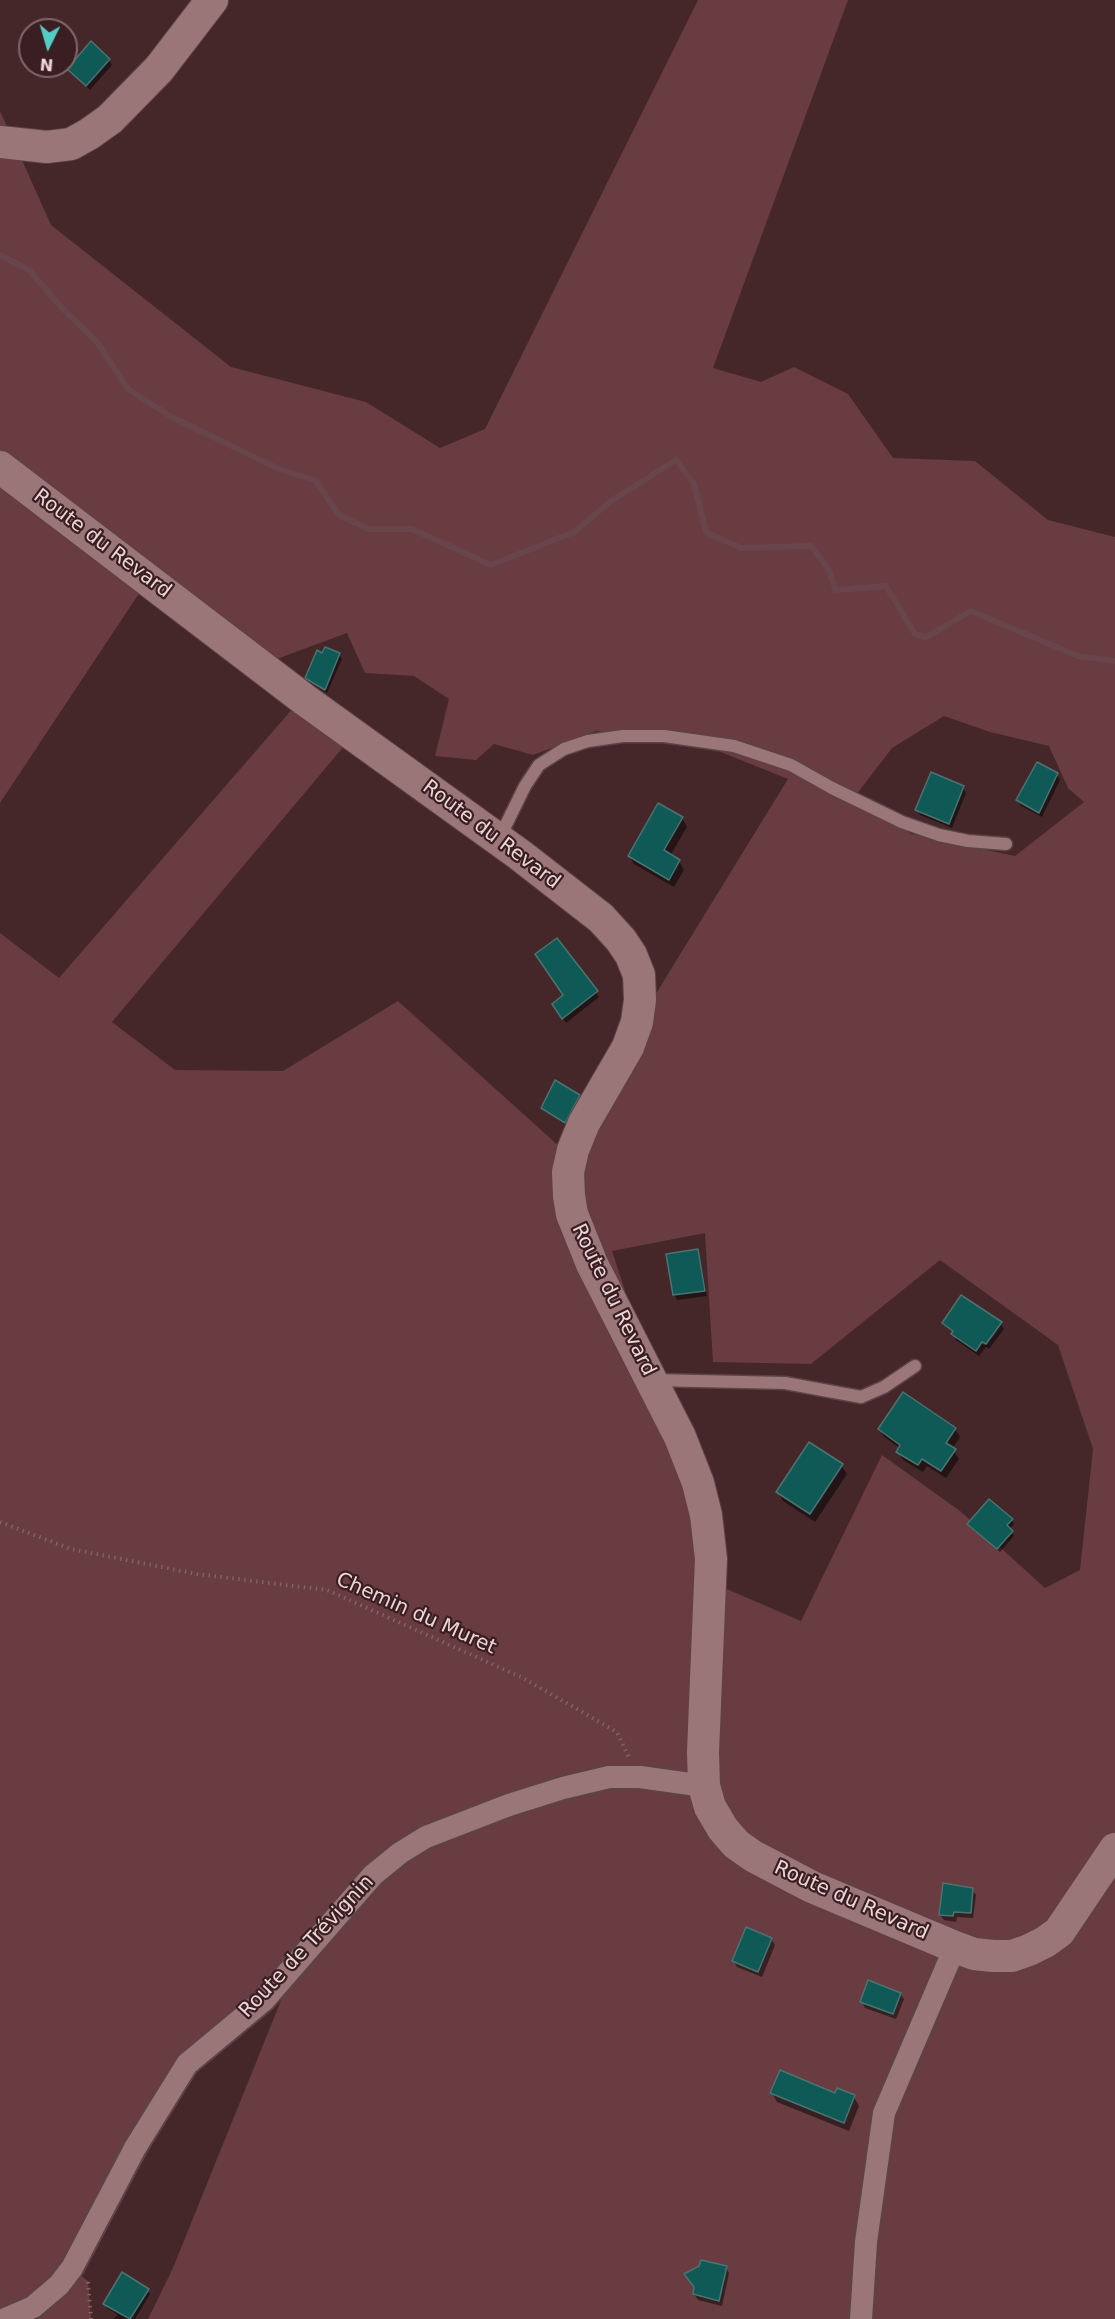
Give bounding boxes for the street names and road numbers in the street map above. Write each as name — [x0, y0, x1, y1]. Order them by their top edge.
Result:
street label: Route du Revard — [28, 484, 176, 604]
street label: Route du Revard — [417, 775, 565, 895]
street label: Route du Revard — [566, 1220, 660, 1380]
street label: Chemin du Muret — [332, 1568, 500, 1660]
street label: Route du Revard — [770, 1856, 932, 1946]
street label: Route de Trévignin — [235, 1871, 379, 2023]

